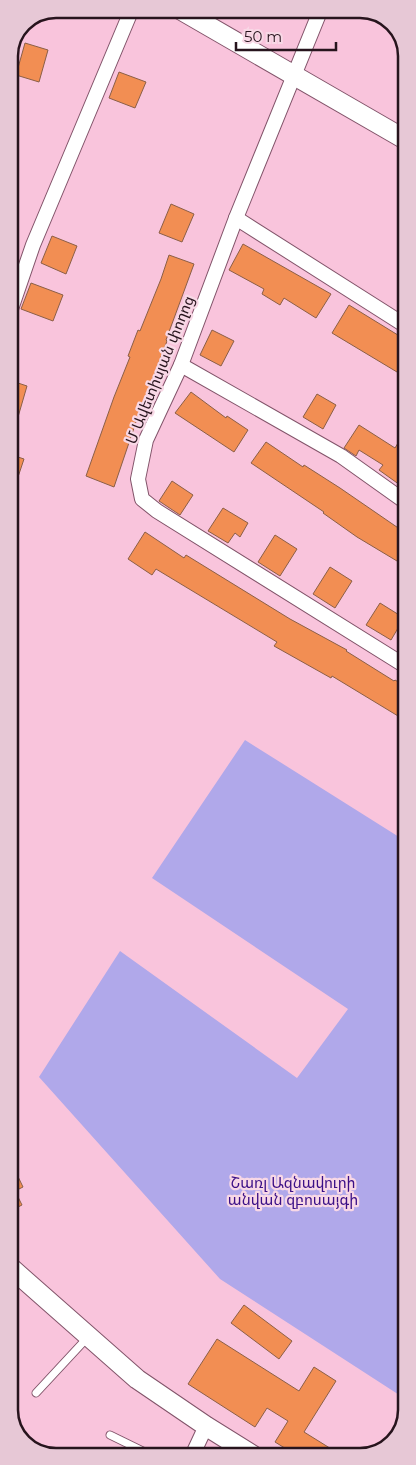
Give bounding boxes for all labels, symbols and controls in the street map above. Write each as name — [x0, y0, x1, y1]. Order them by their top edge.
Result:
scale bar — [236, 20, 336, 52]
text: 50 m — [244, 27, 282, 46]
street label: Մ Ավետիսյան փողոց — [121, 293, 198, 447]
park label: Շառլ Ազնավուրի անվան զբոսայգի — [228, 1173, 358, 1209]

